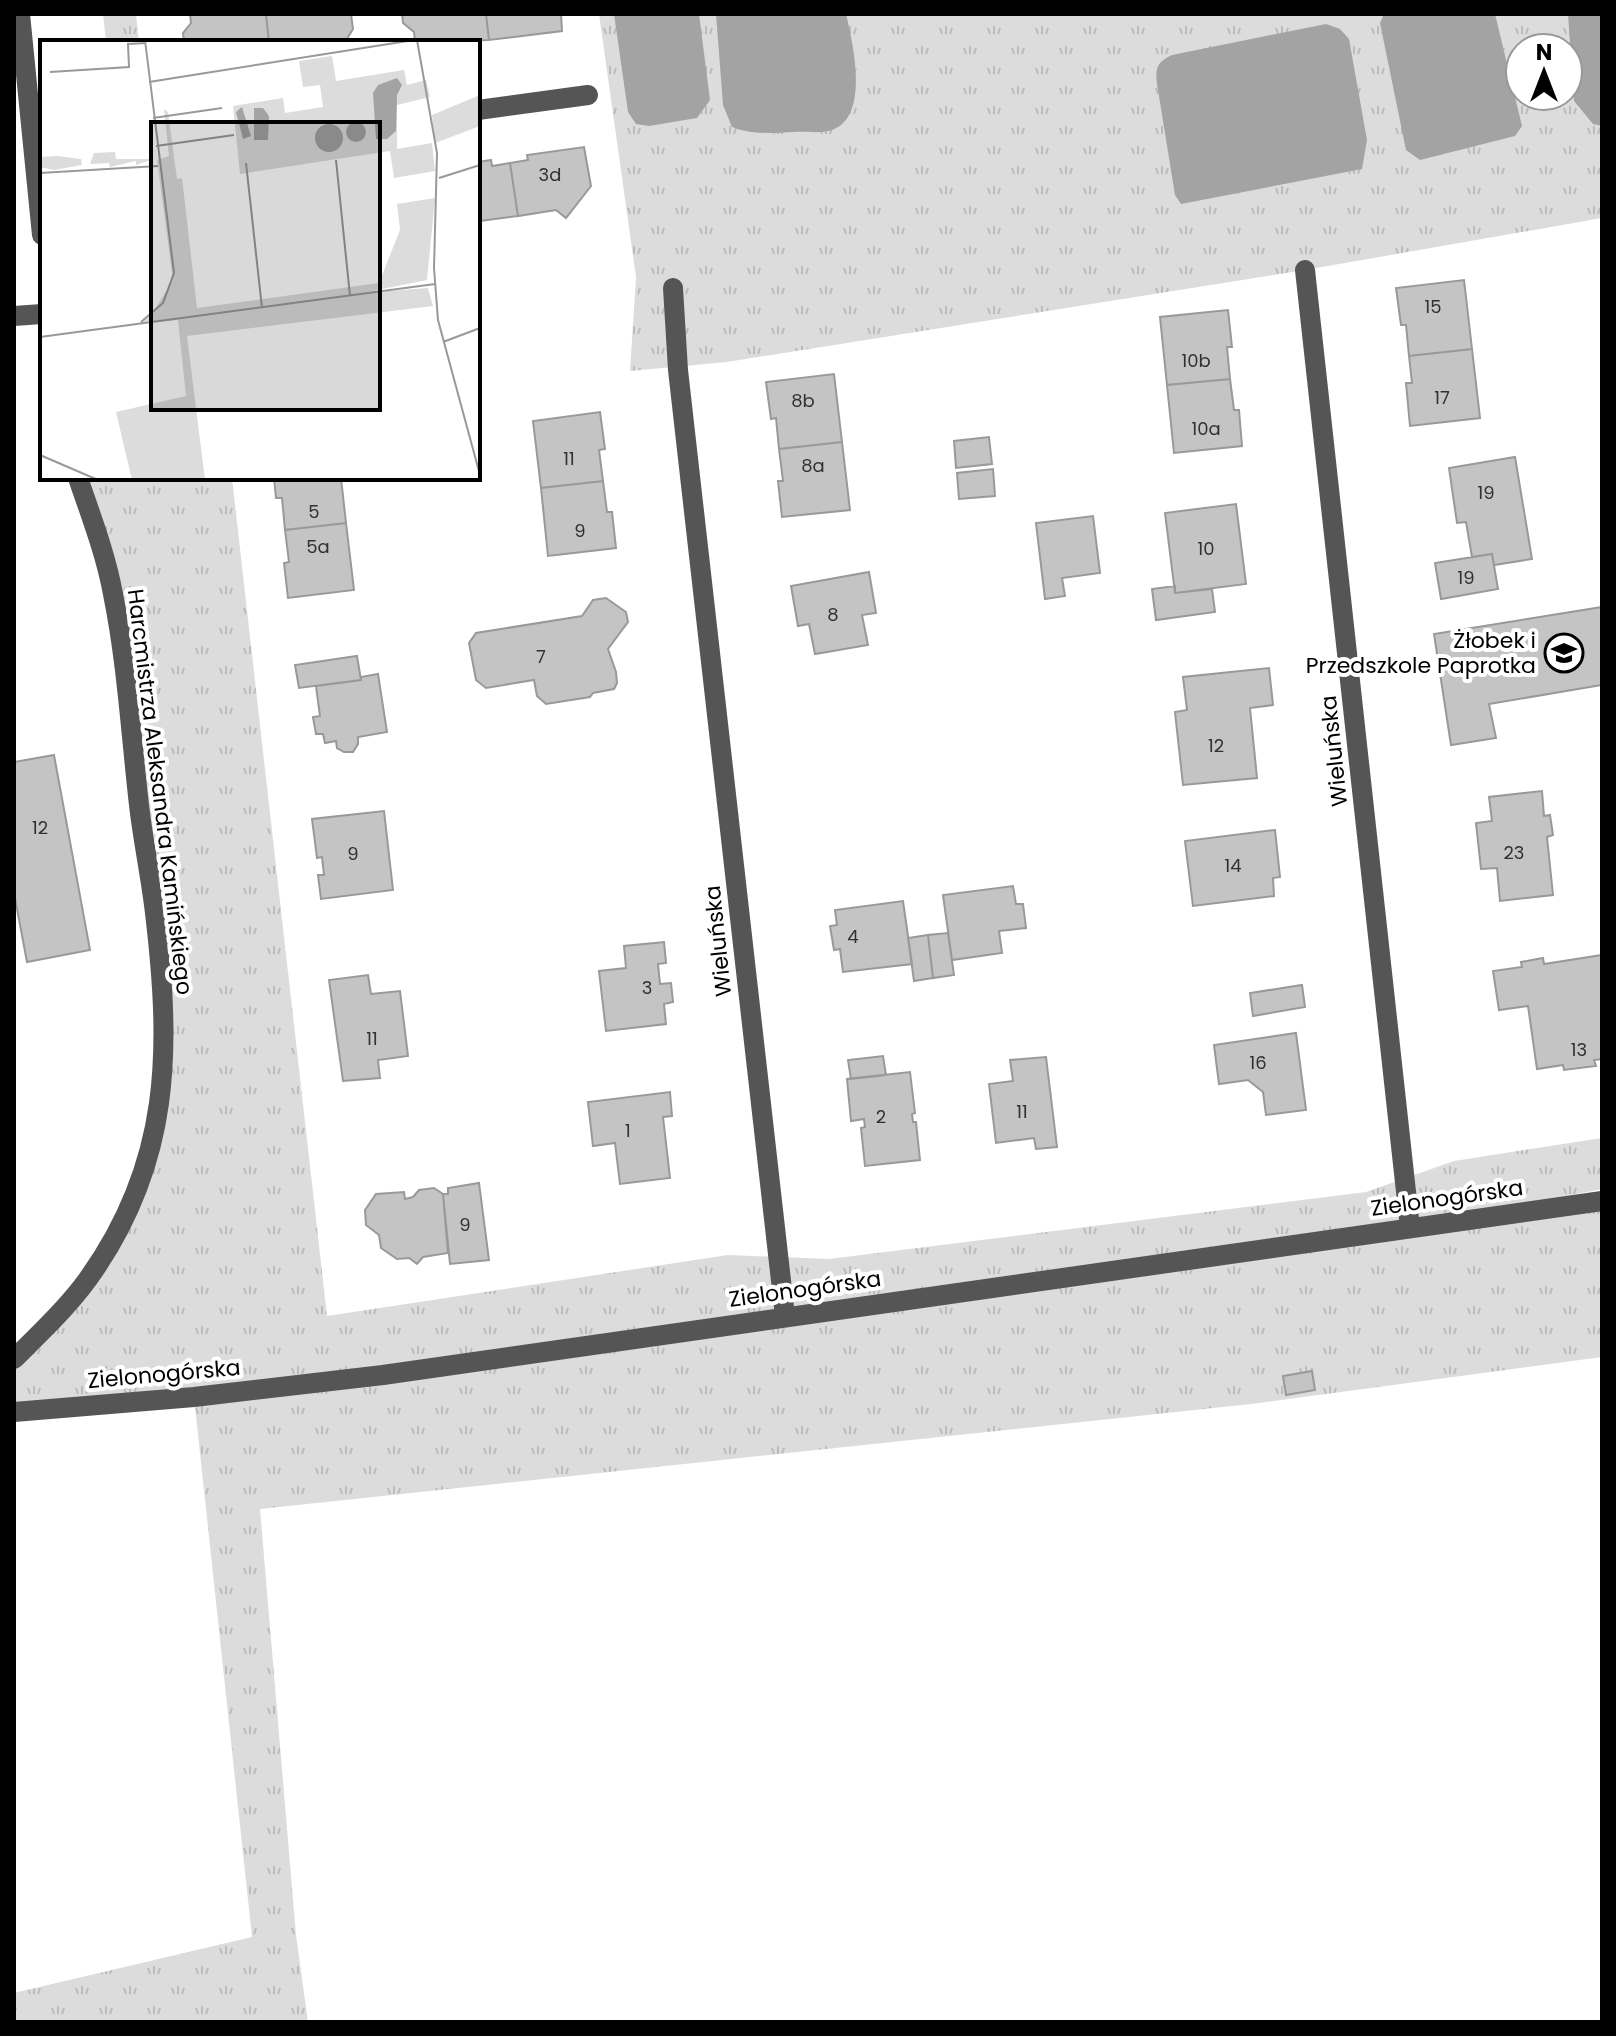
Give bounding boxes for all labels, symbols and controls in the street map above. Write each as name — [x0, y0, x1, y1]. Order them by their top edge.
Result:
north arrow — [1504, 32, 1584, 112]
text: N — [1536, 37, 1552, 68]
inset map — [40, 40, 480, 480]
house number: 3d — [539, 162, 561, 187]
house number: 15 — [1424, 294, 1442, 319]
house number: 10b — [1181, 348, 1211, 373]
house number: 17 — [1434, 385, 1450, 410]
house number: 8b — [791, 388, 815, 413]
house number: 10a — [1191, 416, 1221, 441]
house number: 11 — [563, 446, 575, 471]
house number: 8a — [801, 453, 825, 478]
house number: 19 — [1477, 480, 1495, 505]
house number: 5 — [308, 499, 320, 524]
house number: 9 — [574, 518, 586, 543]
house number: 5a — [306, 534, 330, 559]
house number: 10 — [1197, 536, 1215, 561]
house number: 19 — [1457, 565, 1475, 590]
street label: Harcmistrza Aleksandra Kamińskiego — [120, 587, 200, 997]
house number: 8 — [827, 602, 839, 627]
place label: Żłobek i Przedszkole Paprotka — [1306, 625, 1536, 681]
school or university icon: Żłobek i Przedszkole Paprotka — [1543, 632, 1585, 674]
house number: 7 — [536, 644, 546, 669]
street label: Wieluńska — [1313, 694, 1355, 808]
house number: 12 — [1208, 733, 1224, 758]
house number: 12 — [32, 815, 48, 840]
house number: 23 — [1504, 840, 1524, 865]
house number: 9 — [347, 841, 359, 866]
house number: 14 — [1224, 853, 1242, 878]
street label: Wieluńska — [697, 884, 739, 998]
house number: 4 — [847, 924, 859, 949]
house number: 3 — [642, 975, 652, 1000]
house number: 11 — [366, 1026, 378, 1051]
house number: 13 — [1571, 1037, 1587, 1062]
house number: 16 — [1249, 1050, 1267, 1075]
house number: 11 — [1016, 1099, 1028, 1124]
house number: 2 — [876, 1104, 886, 1129]
house number: 1 — [625, 1118, 631, 1143]
street label: Zielonogórska — [1369, 1172, 1525, 1224]
house number: 9 — [459, 1212, 471, 1237]
street label: Zielonogórska — [727, 1263, 883, 1315]
street label: Zielonogórska — [86, 1352, 242, 1396]

